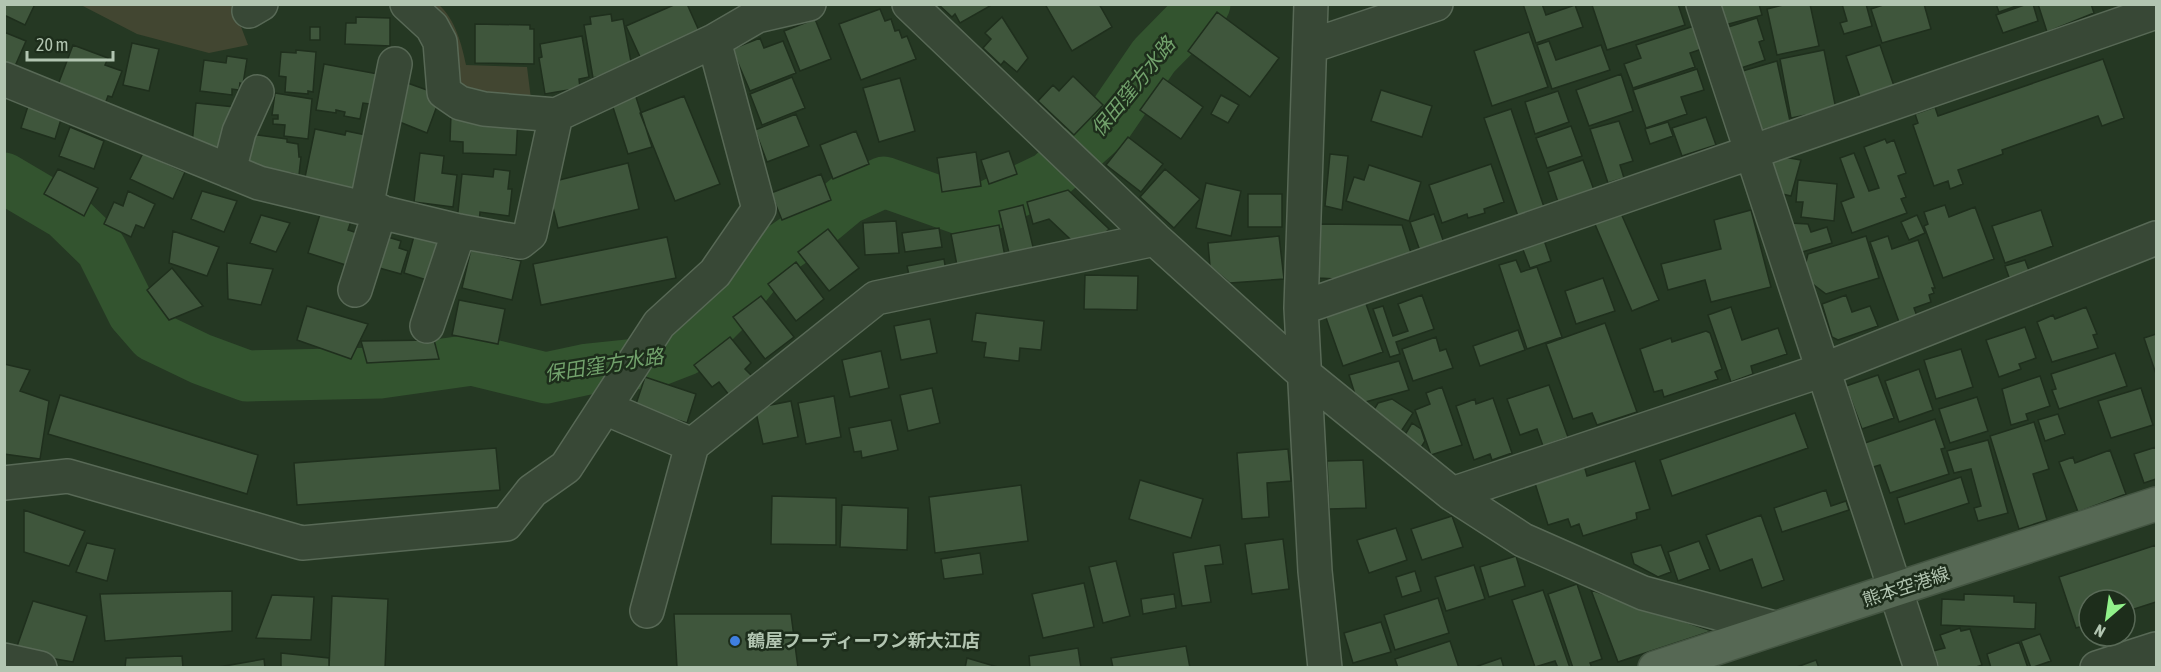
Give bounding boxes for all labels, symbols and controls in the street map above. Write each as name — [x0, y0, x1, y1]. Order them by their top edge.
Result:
scale bar — [27, 24, 112, 62]
water label: 保田窪方水路 — [1086, 31, 1181, 141]
text: 20 m — [36, 34, 68, 55]
water label: 保田窪方水路 — [543, 343, 667, 385]
street label: 熊本空港線 — [1860, 563, 1952, 610]
north arrow — [2077, 588, 2137, 648]
text: N — [2091, 621, 2108, 641]
place label: 鶴屋フーディーワン新大江店 — [747, 630, 980, 651]
marker: 鶴屋フーディーワン新大江店 — [728, 634, 742, 648]

